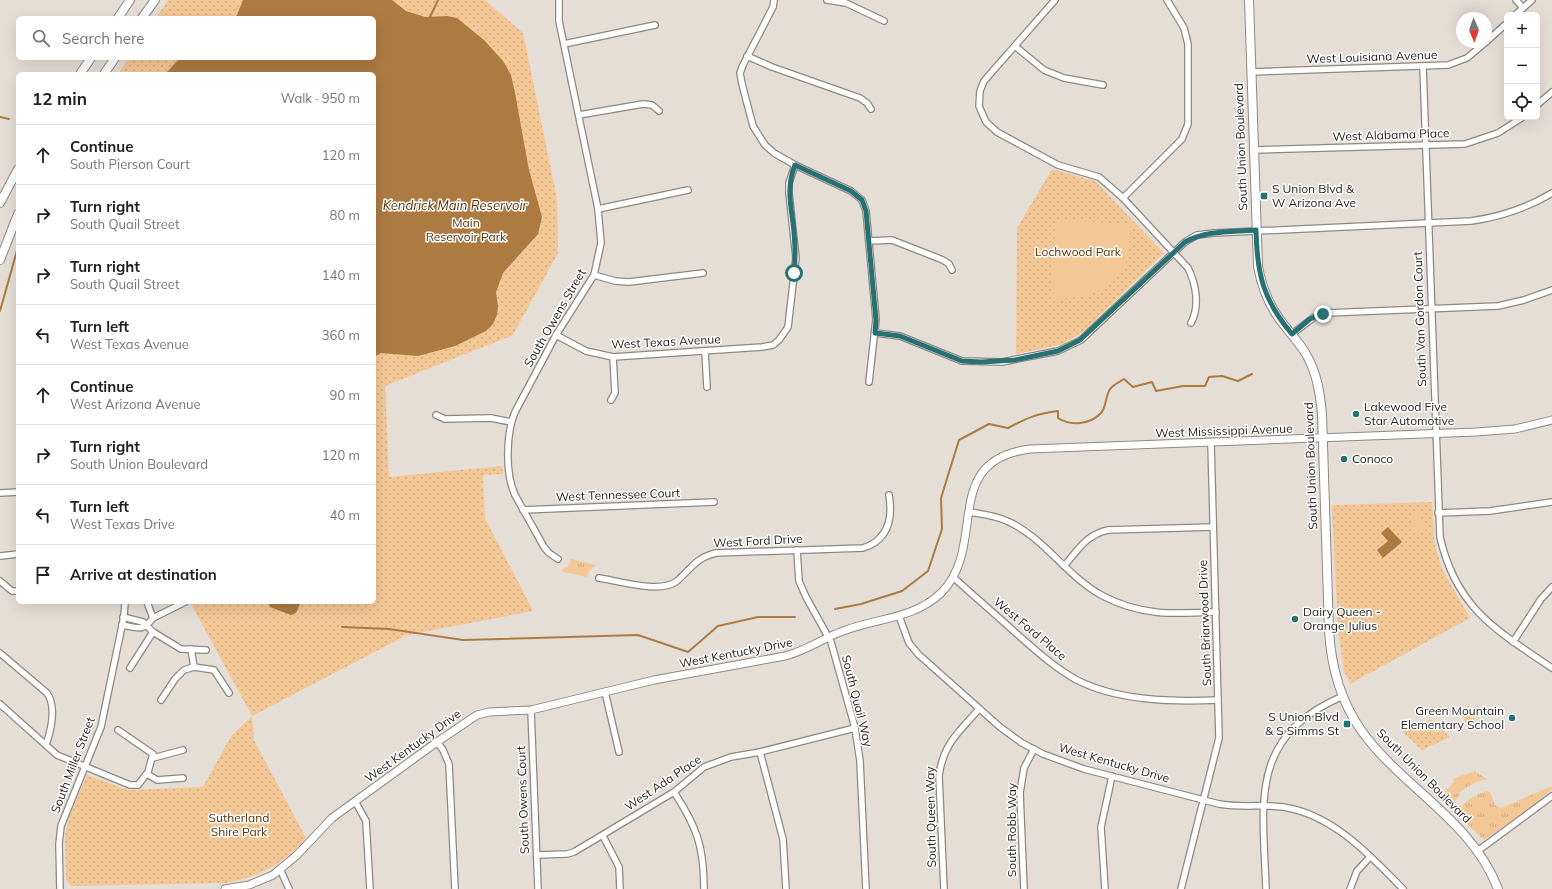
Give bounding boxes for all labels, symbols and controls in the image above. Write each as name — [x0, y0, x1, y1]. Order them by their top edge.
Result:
north arrow — [1456, 12, 1492, 48]
map controls — [1504, 12, 1540, 120]
button: + — [1504, 12, 1540, 48]
search box — [16, 16, 376, 60]
icon: search — [30, 27, 52, 49]
text: Search here — [62, 29, 144, 48]
street label: West Louisiana Avenue — [1306, 47, 1438, 66]
button: − — [1504, 48, 1540, 84]
street label: South Union Boulevard — [1231, 83, 1250, 211]
button: locate — [1504, 84, 1540, 120]
text: 12 min — [32, 88, 87, 109]
text: Walk · 950 m — [281, 90, 360, 106]
street label: West Alabama Place — [1332, 125, 1450, 144]
text: Continue — [70, 137, 133, 156]
icon: ahead — [32, 144, 54, 166]
text: 120 m — [322, 147, 360, 163]
text: South Pierson Court — [70, 156, 190, 172]
place label: S Union Blvd & W Arizona Ave — [1272, 181, 1356, 210]
marker: S Union Blvd & W Arizona Ave — [1259, 191, 1269, 201]
text: Turn right — [70, 197, 140, 216]
water label: Kendrick Main Reservoir — [383, 197, 529, 213]
icon: right — [32, 204, 54, 226]
text: 80 m — [330, 207, 360, 223]
park label: Main Reservoir Park — [426, 215, 507, 244]
text: South Quail Street — [70, 216, 179, 232]
park label: Lochwood Park — [1035, 244, 1122, 259]
street label: South Van Gordon Court — [1410, 251, 1429, 387]
text: Turn right — [70, 257, 140, 276]
icon: right — [32, 264, 54, 286]
route start — [785, 264, 803, 282]
street label: South Owens Street — [520, 266, 589, 370]
text: 140 m — [322, 267, 360, 283]
text: South Quail Street — [70, 276, 179, 292]
route end — [1314, 305, 1332, 323]
text: Turn left — [70, 317, 129, 336]
icon: left — [32, 324, 54, 346]
text: 360 m — [322, 327, 360, 343]
street label: West Texas Avenue — [611, 331, 721, 352]
text: West Texas Avenue — [70, 336, 189, 352]
text: Continue — [70, 377, 133, 396]
icon: ahead — [32, 384, 54, 406]
text: 90 m — [330, 387, 360, 403]
text: West Arizona Avenue — [70, 396, 201, 412]
place label: Lakewood Five Star Automotive — [1364, 399, 1454, 428]
street label: South Union Boulevard — [1301, 402, 1320, 530]
marker: Lakewood Five Star Automotive — [1351, 409, 1361, 419]
street label: West Mississippi Avenue — [1155, 421, 1293, 440]
text: Turn right — [70, 437, 140, 456]
icon: right — [32, 444, 54, 466]
text: 120 m — [322, 447, 360, 463]
place label: Conoco — [1352, 451, 1393, 466]
marker: Conoco — [1339, 454, 1349, 464]
text: South Union Boulevard — [70, 456, 208, 472]
street label: West Tennessee Court — [556, 485, 680, 504]
text: Turn left — [70, 497, 129, 516]
icon: left — [32, 504, 54, 526]
text: 40 m — [330, 507, 360, 523]
text: West Texas Drive — [70, 516, 175, 532]
street label: West Ford Drive — [713, 531, 803, 550]
street label: South Briarwood Drive — [1195, 560, 1214, 686]
icon: arrive — [32, 564, 54, 586]
text: Arrive at destination — [70, 565, 217, 584]
street label: West Ford Place — [991, 594, 1070, 663]
place label: Dairy Queen - Orange Julius — [1303, 604, 1381, 633]
marker: Dairy Queen - Orange Julius — [1290, 614, 1300, 624]
street label: West Kentucky Drive — [678, 634, 794, 671]
street label: South Quail Way — [839, 653, 876, 749]
place label: Green Mountain Elementary School — [1401, 703, 1504, 732]
street label: West Kentucky Drive — [362, 706, 464, 785]
place label: S Union Blvd & S Simms St — [1265, 709, 1339, 738]
marker: Green Mountain Elementary School — [1507, 713, 1517, 723]
street label: South Miller Street — [47, 715, 98, 815]
marker: S Union Blvd & S Simms St — [1342, 719, 1352, 729]
street label: South Union Boulevard — [1374, 725, 1475, 826]
street label: West Kentucky Drive — [1057, 739, 1171, 786]
street label: South Owens Court — [513, 746, 532, 854]
street label: West Ada Place — [622, 752, 704, 814]
street label: South Queen Way — [922, 766, 939, 868]
street label: South Robb Way — [1004, 782, 1019, 877]
park label: Sutherland Shire Park — [209, 810, 269, 839]

